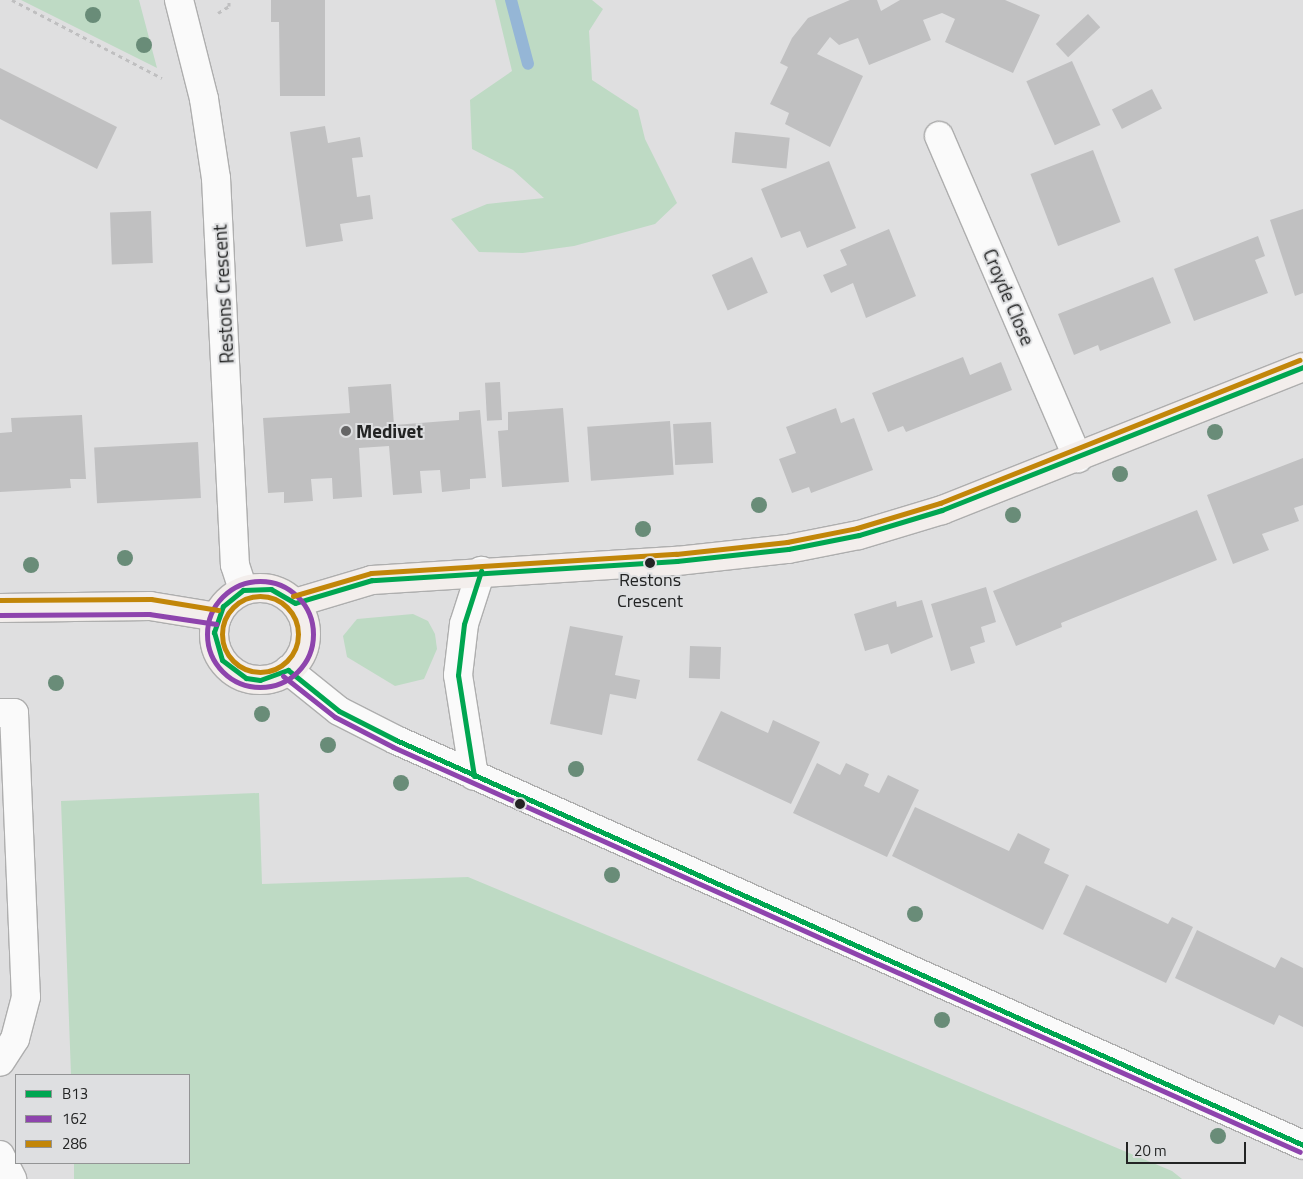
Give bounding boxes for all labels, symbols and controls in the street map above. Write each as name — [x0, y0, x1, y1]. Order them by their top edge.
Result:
street label: Restons Crescent — [208, 224, 238, 364]
street label: Croyde Close — [978, 245, 1040, 349]
place label: Medivet — [356, 420, 423, 442]
marker: Medivet — [340, 425, 352, 437]
marker: Restons Crescent — [645, 558, 655, 568]
place label: Restons Crescent — [617, 570, 683, 612]
unlabelled marker — [515, 799, 525, 809]
legend — [15, 1074, 190, 1164]
text: B13 — [62, 1082, 88, 1105]
text: 162 — [62, 1107, 87, 1130]
text: 286 — [62, 1132, 87, 1155]
scale bar — [1128, 1132, 1248, 1164]
text: 20 m — [1134, 1139, 1167, 1162]

